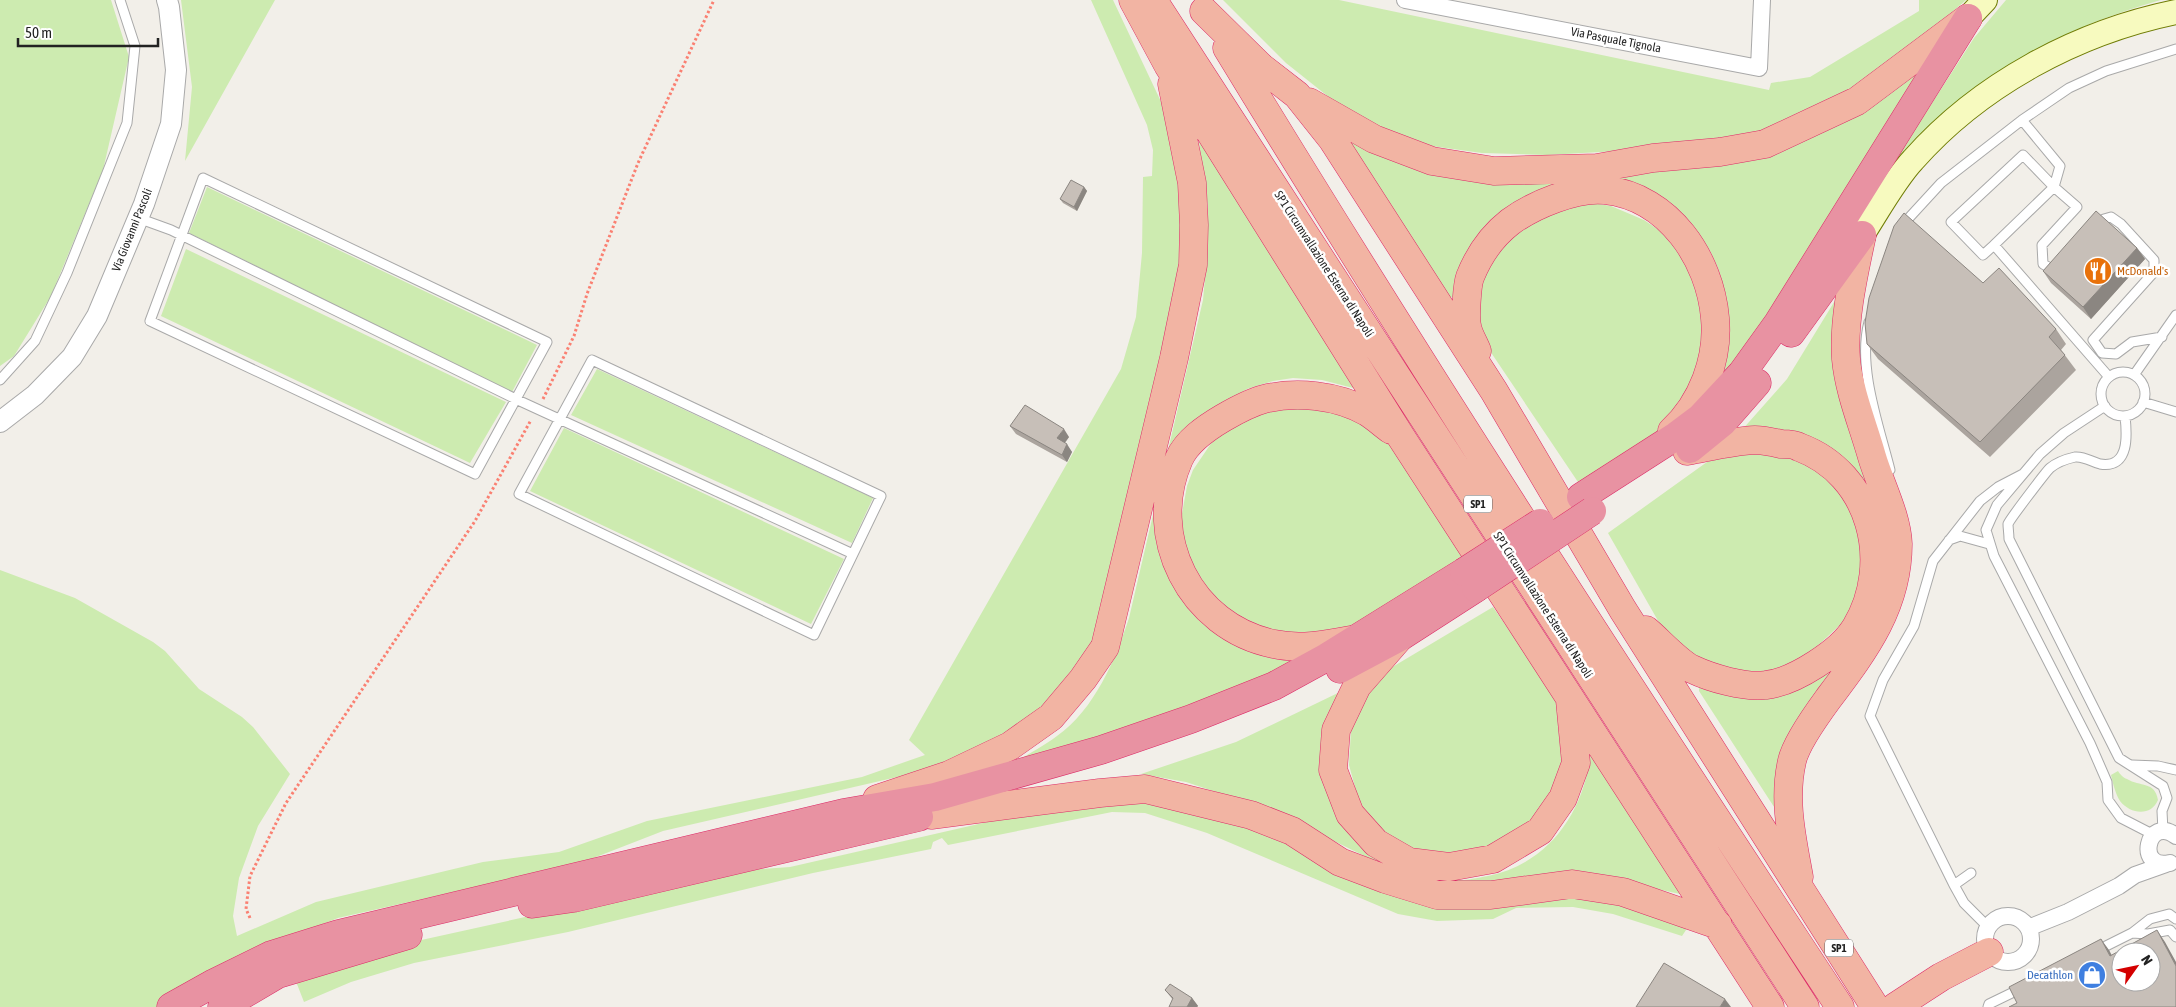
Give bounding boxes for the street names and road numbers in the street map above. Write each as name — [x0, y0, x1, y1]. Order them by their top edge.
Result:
street label: Via Pasquale Tignola — [1570, 24, 1662, 56]
street label: Via Giovanni Pascoli — [109, 186, 155, 274]
street label: SP1 Circumvallazione Esterna di Napoli — [1271, 188, 1377, 340]
road number: SP1 — [1464, 496, 1492, 512]
street label: SP1 Circumvallazione Esterna di Napoli — [1490, 529, 1596, 681]
road number: SP1 — [1825, 940, 1853, 956]

